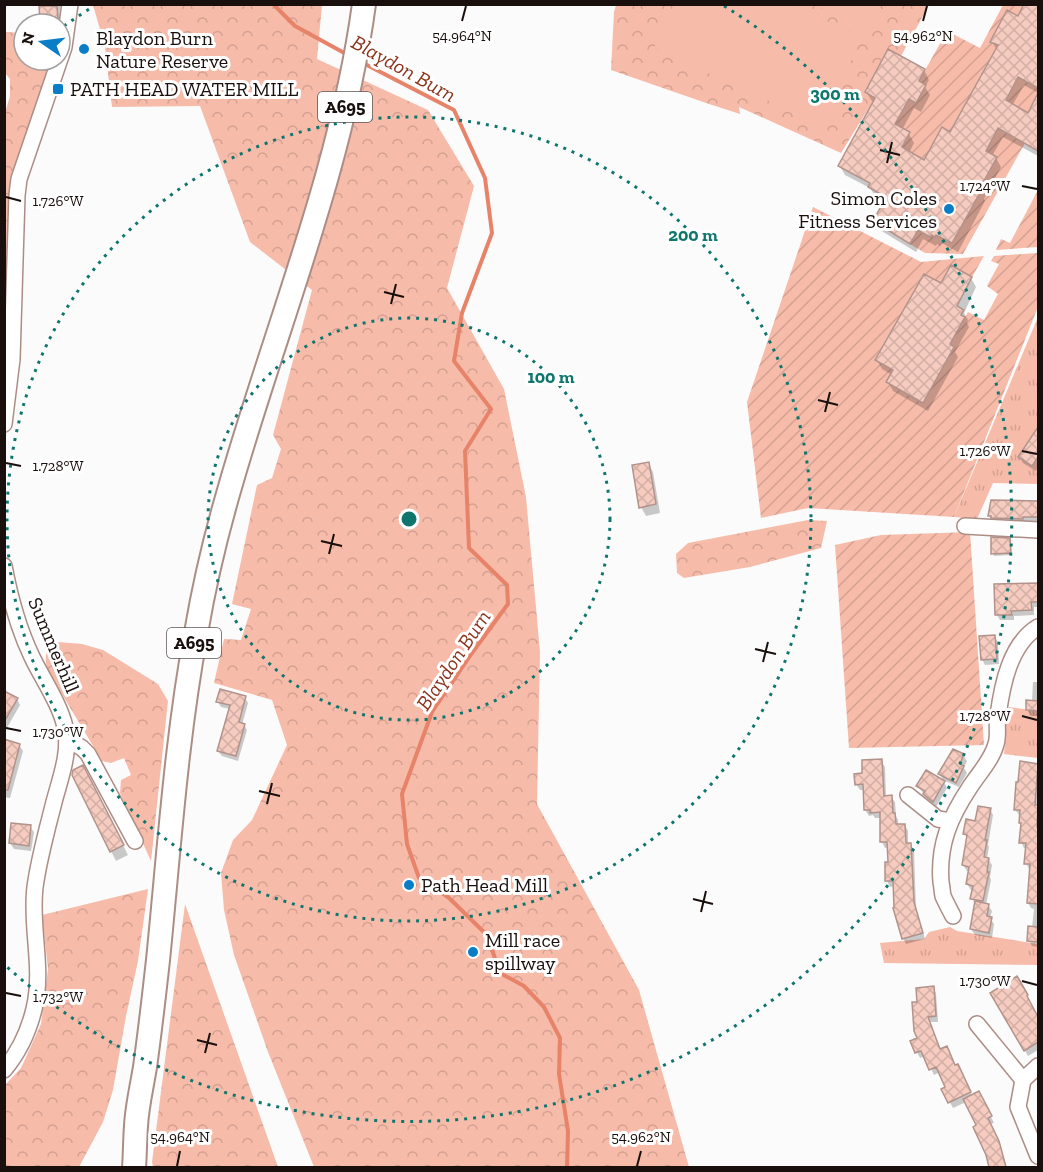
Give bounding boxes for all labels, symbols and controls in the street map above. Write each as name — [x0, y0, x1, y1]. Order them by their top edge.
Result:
north arrow — [12, 12, 72, 72]
place label: Blaydon Burn Nature Reserve — [96, 26, 228, 73]
text: 54.964°N — [432, 27, 492, 45]
text: 54.962°N — [893, 27, 953, 45]
water label: Blaydon Burn — [347, 29, 461, 107]
text: N — [17, 30, 39, 47]
marker: Blaydon Burn Nature Reserve — [77, 42, 91, 56]
place label: PATH HEAD WATER MILL — [70, 77, 298, 101]
marker: PATH HEAD WATER MILL — [51, 82, 65, 96]
text: 300 m — [810, 83, 860, 105]
road number: A695 — [318, 92, 372, 122]
text: 1.724°W — [960, 177, 1010, 195]
place label: Simon Coles Fitness Services — [798, 186, 937, 233]
text: 1.726°W — [33, 192, 83, 210]
marker: Simon Coles Fitness Services — [942, 202, 956, 216]
text: 200 m — [668, 224, 718, 246]
text: 100 m — [527, 366, 575, 388]
text: 1.726°W — [960, 442, 1010, 460]
text: 1.728°W — [32, 457, 84, 475]
centre of rings — [399, 509, 419, 529]
street label: Summerhill — [23, 594, 85, 696]
water label: Blaydon Burn — [410, 605, 496, 715]
road number: A695 — [167, 628, 221, 658]
text: 1.728°W — [959, 707, 1011, 725]
text: 1.730°W — [32, 723, 84, 741]
place label: Path Head Mill — [421, 873, 548, 897]
marker: Path Head Mill — [402, 878, 416, 892]
place label: Mill race spillway — [485, 928, 560, 975]
marker: Mill race spillway — [466, 945, 480, 959]
text: 1.730°W — [959, 972, 1011, 990]
text: 1.732°W — [33, 988, 83, 1006]
text: 54.964°N — [150, 1128, 210, 1146]
text: 54.962°N — [611, 1128, 671, 1146]

